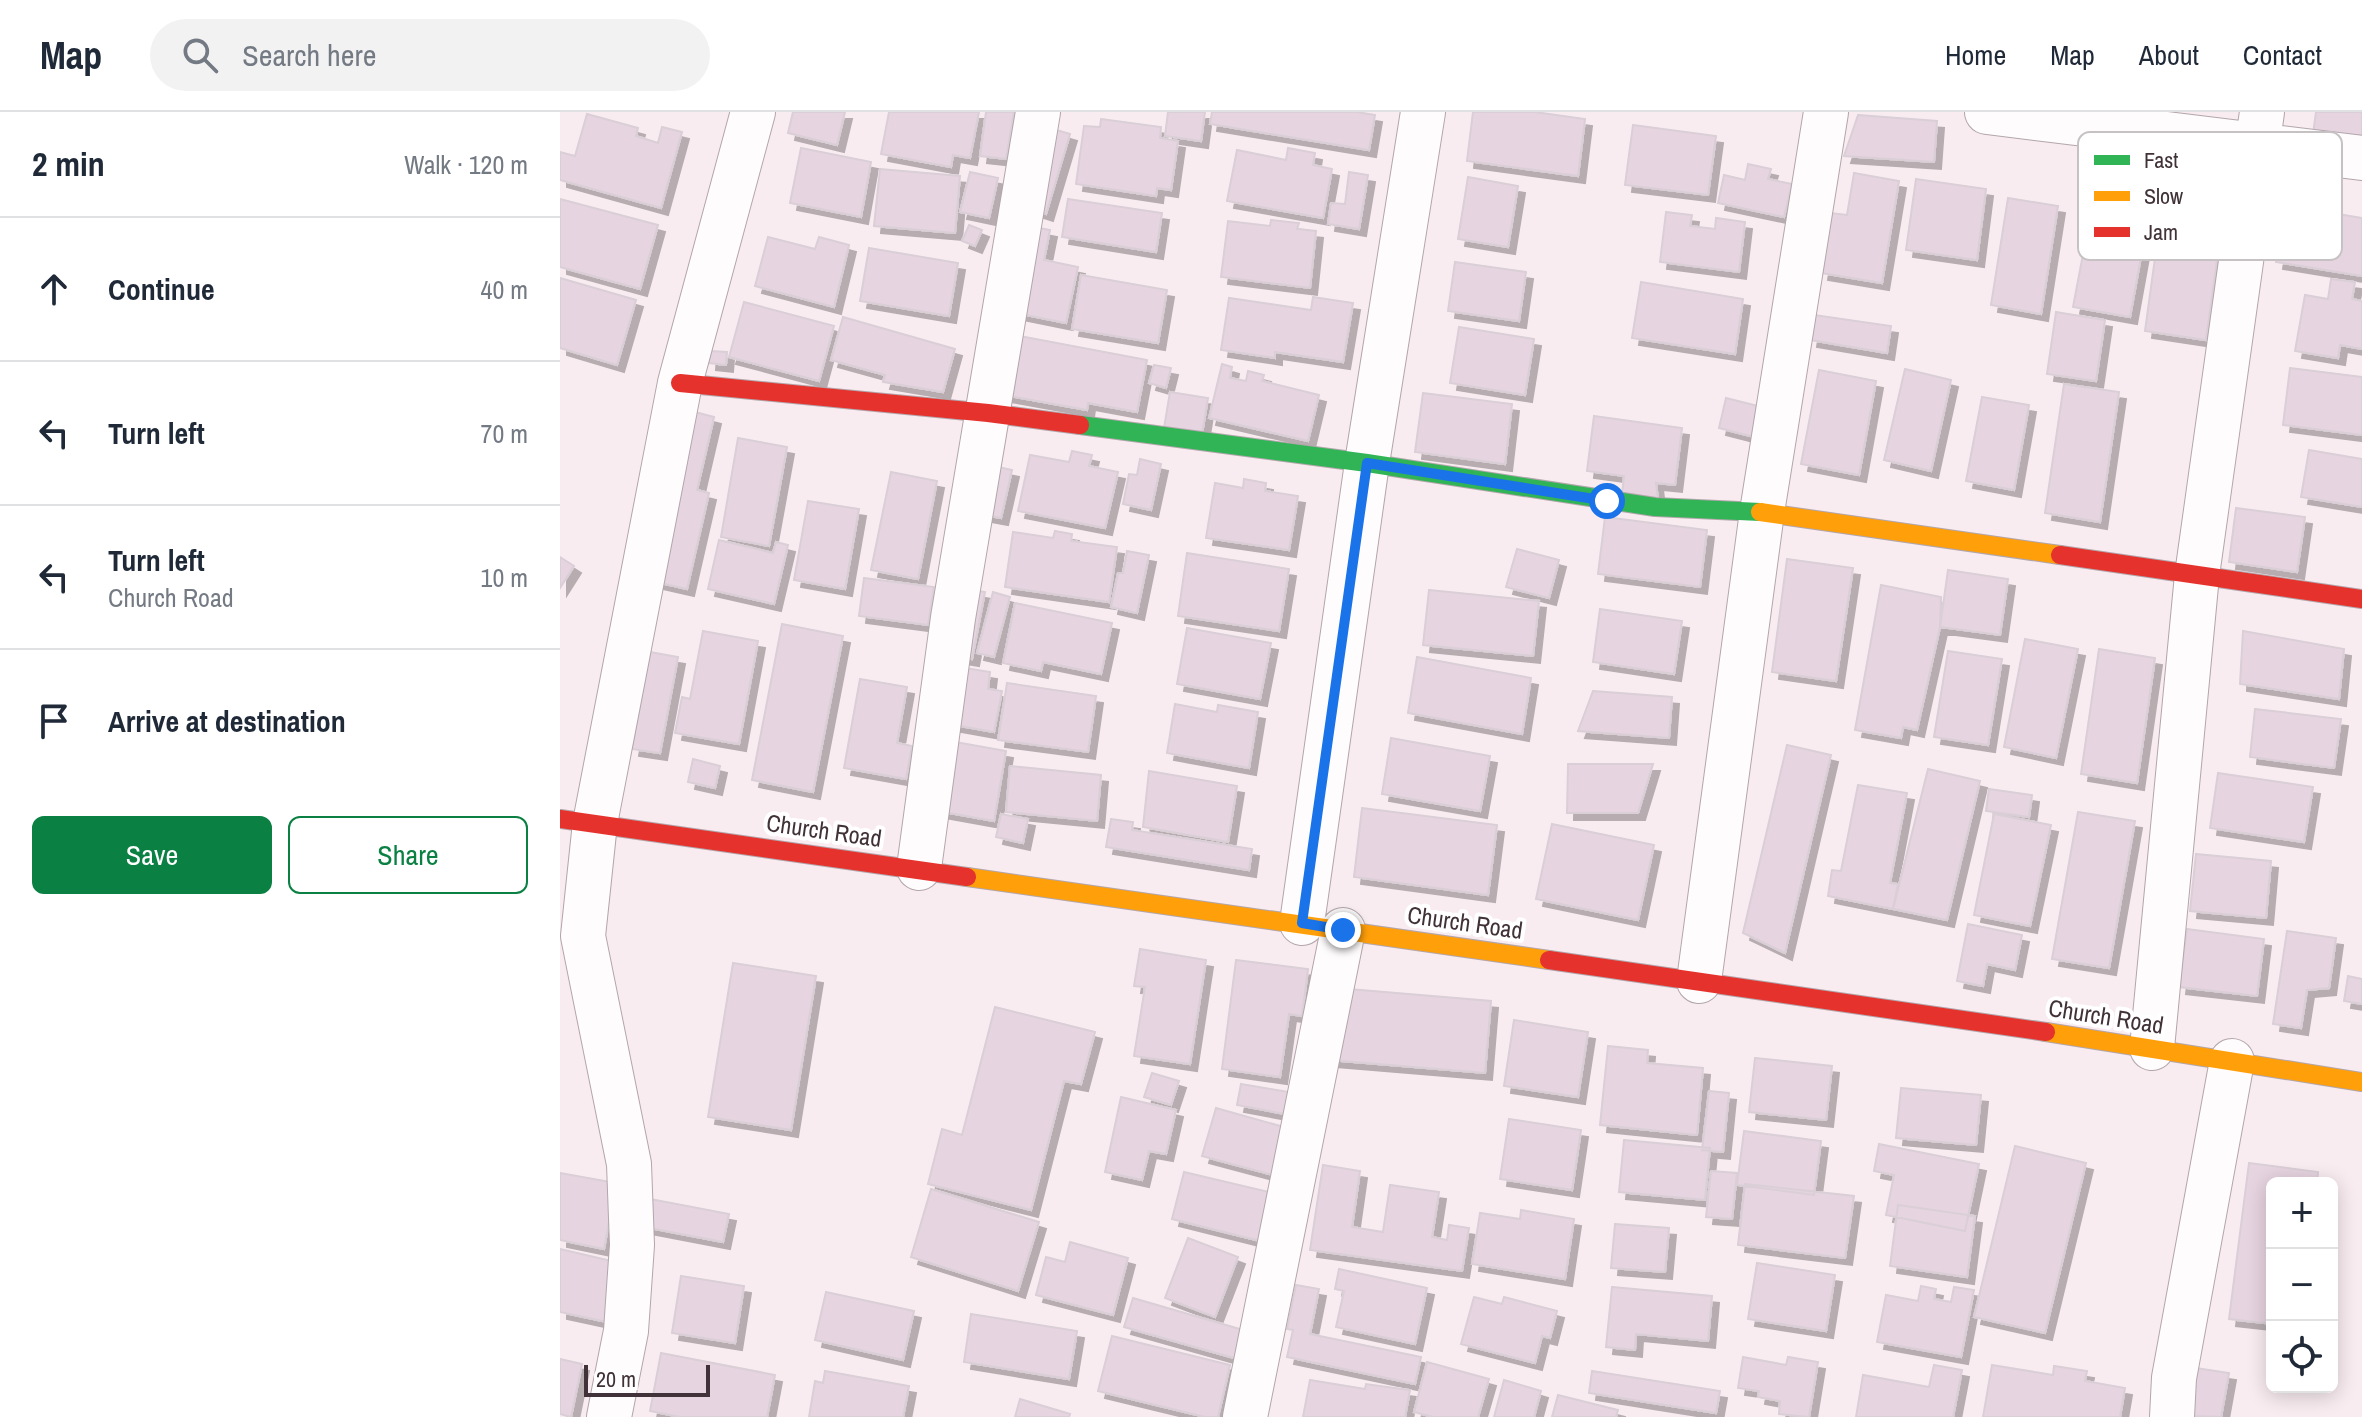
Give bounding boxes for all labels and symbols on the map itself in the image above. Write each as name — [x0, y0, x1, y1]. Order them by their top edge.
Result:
legend — [2078, 132, 2342, 260]
text: Fast — [2144, 145, 2178, 175]
text: Slow — [2144, 181, 2183, 211]
text: Jam — [2144, 217, 2178, 247]
route start — [1589, 483, 1625, 519]
street label: Church Road — [765, 806, 884, 854]
street label: Church Road — [1406, 898, 1525, 946]
route end — [1325, 912, 1361, 948]
street label: Church Road — [2046, 991, 2166, 1041]
scale bar — [584, 1361, 710, 1397]

